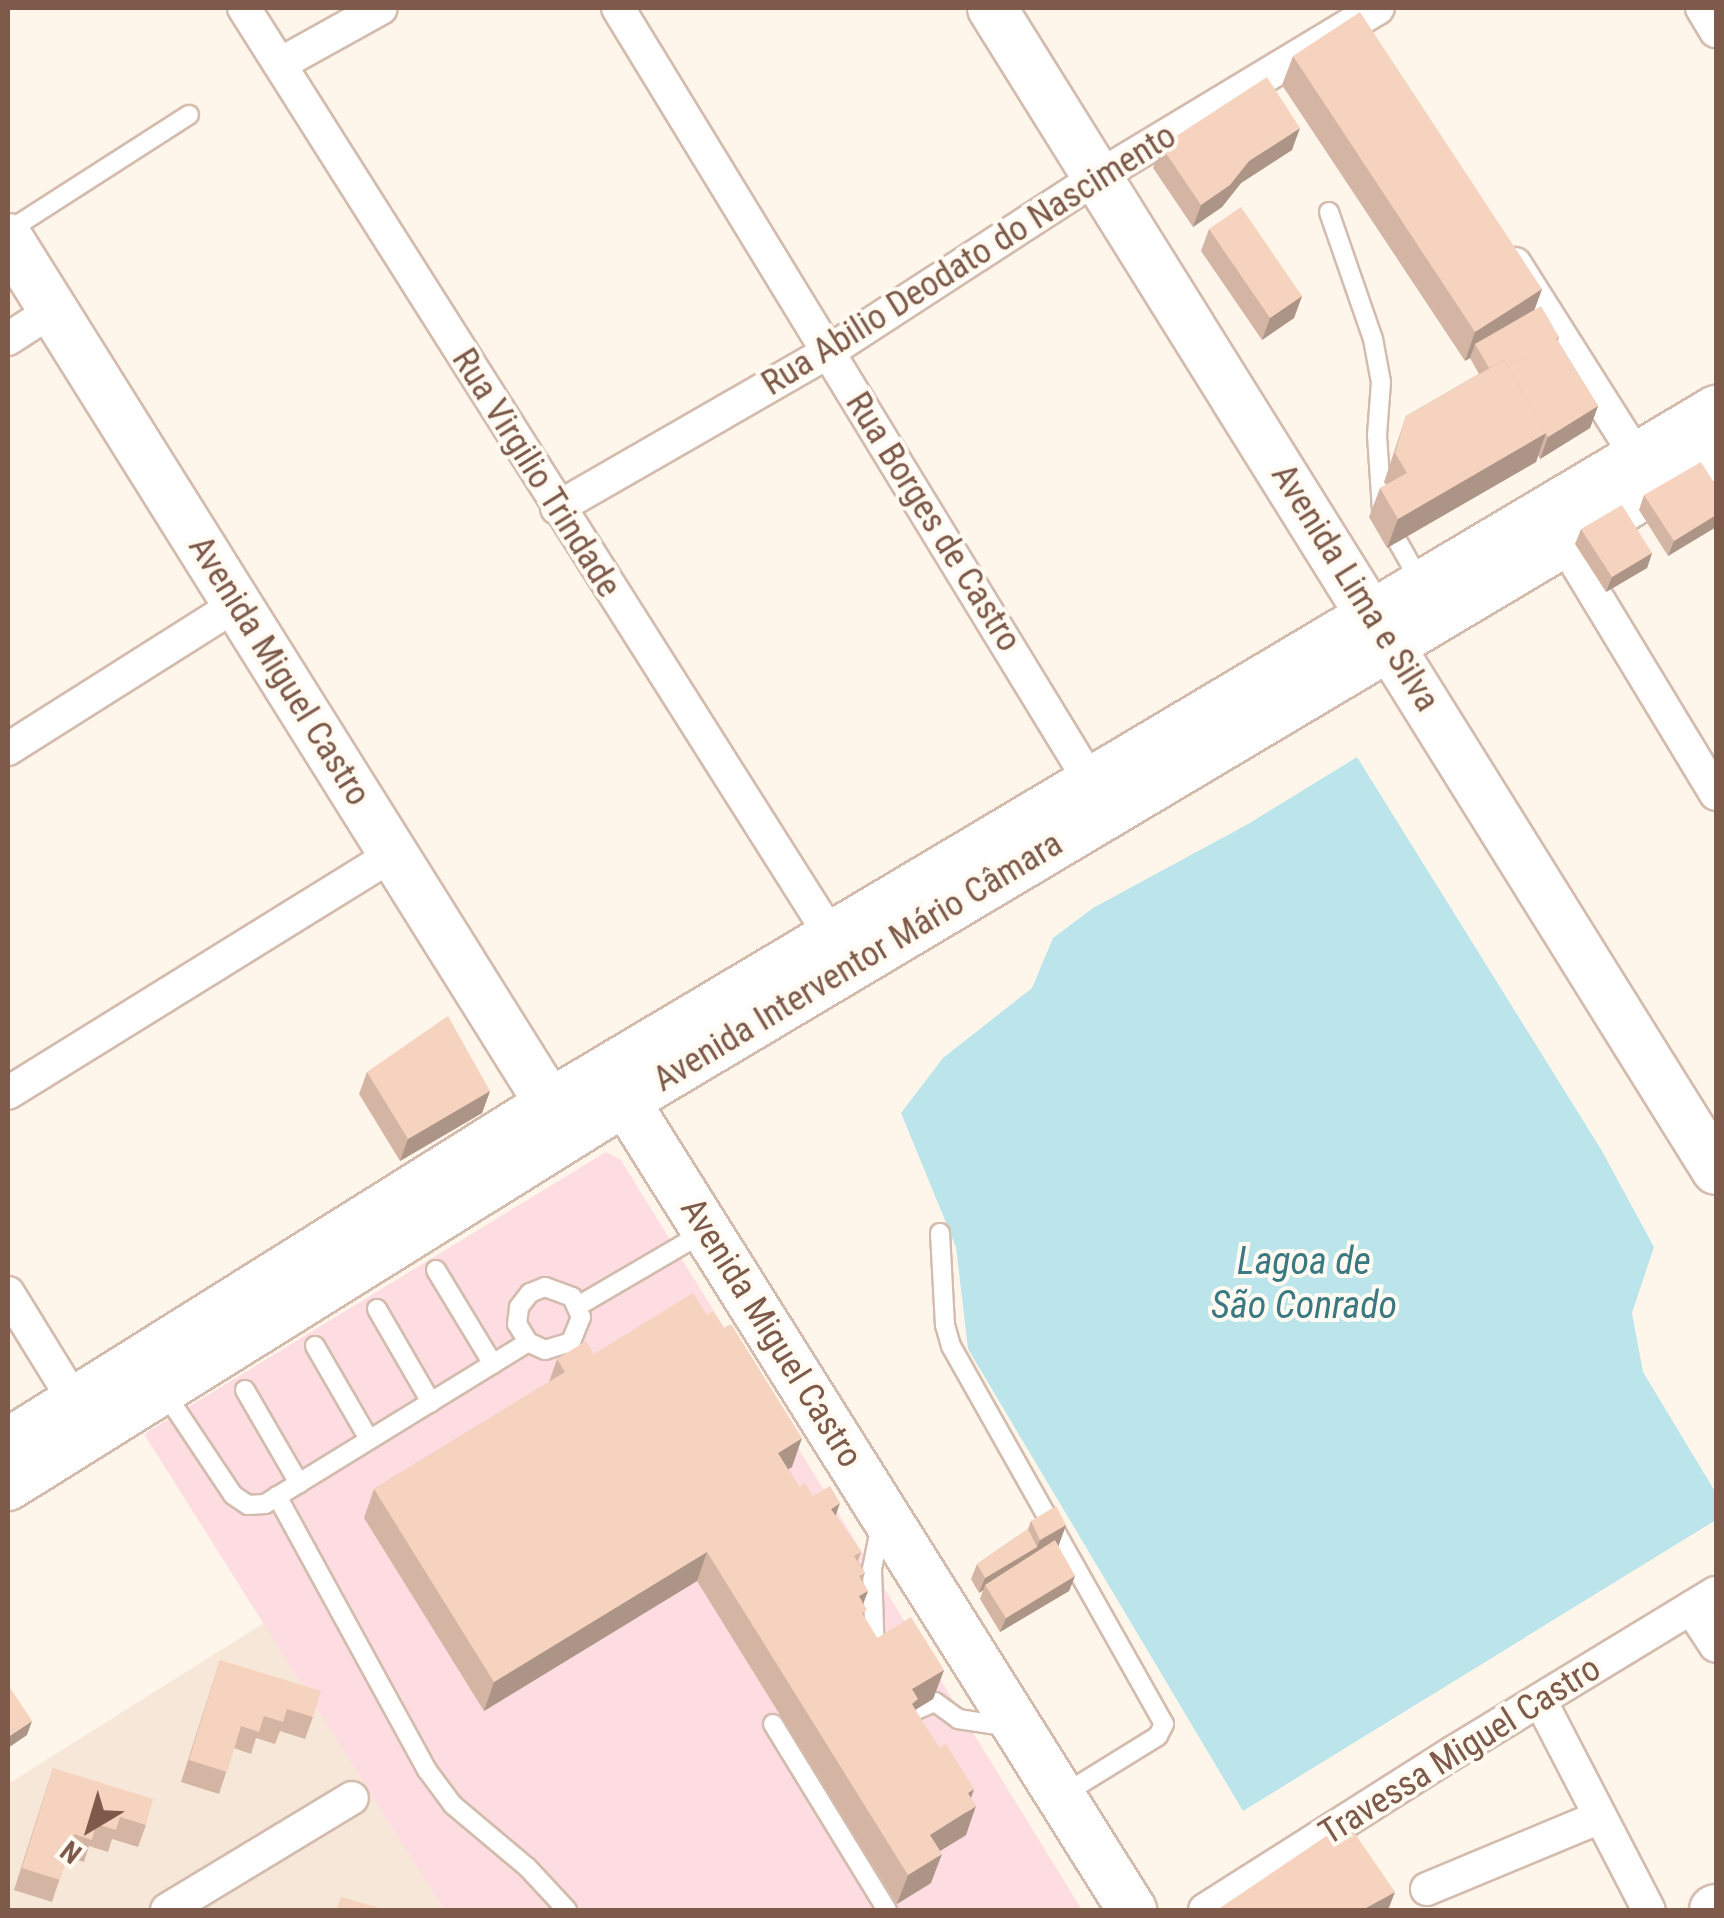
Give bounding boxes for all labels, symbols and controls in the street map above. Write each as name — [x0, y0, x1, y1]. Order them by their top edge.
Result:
street label: Rua Abilio Deodato do Nascimento — [754, 115, 1184, 405]
street label: Rua Virgilio Trindade — [442, 341, 630, 605]
street label: Rua Borges de Castro — [836, 385, 1030, 659]
street label: Avenida Lima e Silva — [1262, 457, 1448, 719]
street label: Avenida Miguel Castro — [179, 529, 379, 813]
street label: Avenida Interventor Mário Câmara — [646, 823, 1070, 1101]
street label: Avenida Miguel Castro — [671, 1191, 871, 1475]
water label: Lagoa de São Conrado — [1211, 1239, 1397, 1328]
street label: Travessa Miguel Castro — [1312, 1648, 1608, 1854]
north arrow — [40, 1778, 140, 1878]
text: N — [54, 1834, 88, 1870]

